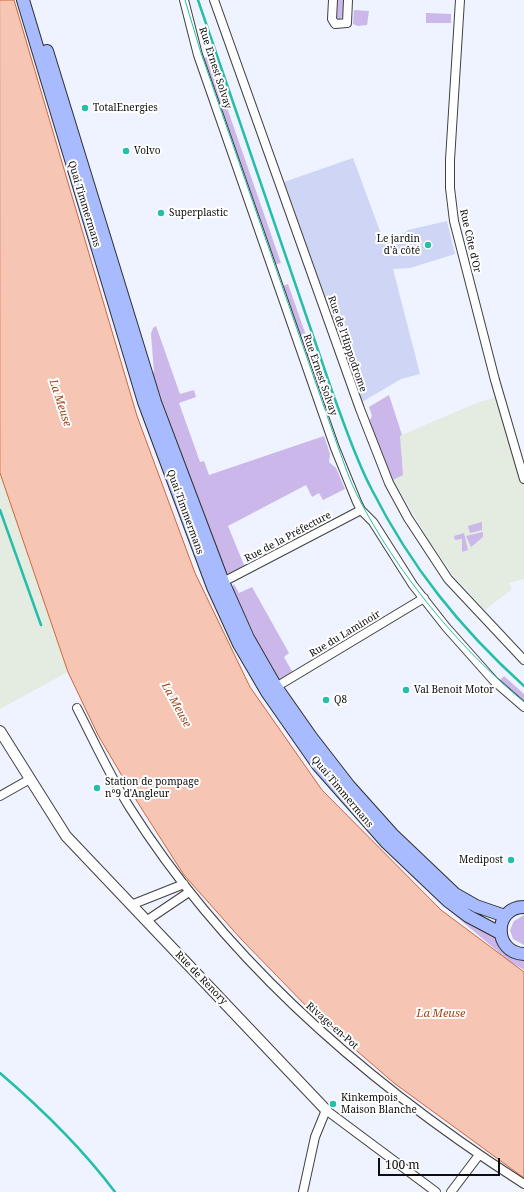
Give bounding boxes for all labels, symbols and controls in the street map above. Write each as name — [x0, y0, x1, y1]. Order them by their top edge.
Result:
street label: Rue Ernest Solvay — [196, 26, 234, 110]
place label: TotalEnergies — [93, 102, 158, 114]
marker: TotalEnergies — [80, 103, 90, 113]
place label: Volvo — [134, 145, 161, 157]
marker: Volvo — [121, 146, 131, 156]
street label: Quai Timmermans — [65, 159, 103, 249]
place label: Superplastic — [169, 207, 228, 219]
marker: Superplastic — [156, 208, 166, 218]
street label: Rue Côte d'Or — [457, 208, 483, 274]
place label: Le jardin d'à côté — [377, 233, 420, 256]
marker: Le jardin d'à côté — [423, 240, 433, 250]
street label: Rue de l'Hippodrome — [325, 294, 369, 394]
street label: Rue Ernest Solvay — [300, 333, 340, 417]
water label: La Meuse — [46, 378, 74, 428]
street label: Quai Timmermans — [164, 468, 206, 556]
street label: Rue de la Préfecture — [243, 509, 333, 565]
street label: Rue du Laminoir — [307, 608, 383, 660]
water label: La Meuse — [158, 680, 194, 730]
place label: Val Benoit Motor — [414, 684, 494, 696]
marker: Val Benoit Motor — [401, 685, 411, 695]
place label: Q8 — [334, 694, 347, 706]
marker: Q8 — [321, 695, 331, 705]
street label: Quai Timmermans — [309, 754, 375, 830]
place label: Station de pompage n°9 d'Angleur — [105, 776, 199, 800]
marker: Station de pompage n°9 d'Angleur — [92, 783, 102, 793]
place label: Medipost — [459, 854, 503, 866]
marker: Medipost — [506, 855, 516, 865]
street label: Rue de Renory — [173, 949, 229, 1007]
street label: Rivage-en-Pot — [303, 1000, 361, 1052]
water label: La Meuse — [417, 1007, 465, 1021]
place label: Kinkempois Maison Blanche — [341, 1092, 417, 1116]
marker: Kinkempois Maison Blanche — [328, 1099, 338, 1109]
scale bar — [380, 1150, 502, 1176]
text: 100 m — [385, 1156, 420, 1173]

